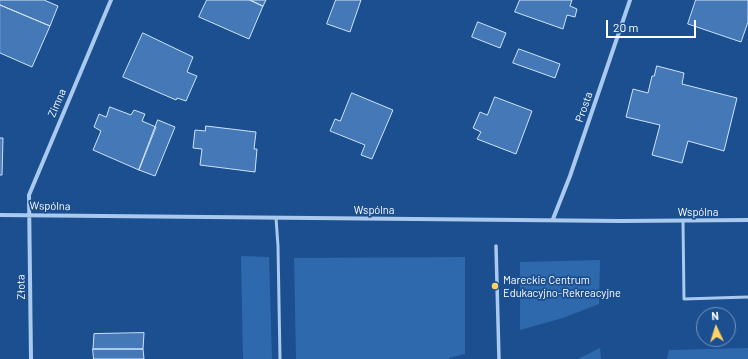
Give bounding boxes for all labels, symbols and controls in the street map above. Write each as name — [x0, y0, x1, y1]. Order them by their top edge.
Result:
scale bar — [608, 12, 698, 38]
text: 20 m — [613, 20, 639, 34]
street label: Zimna — [45, 87, 69, 119]
street label: Prosta — [573, 90, 595, 124]
street label: Wspólna — [30, 199, 70, 213]
street label: Wspólna — [354, 203, 394, 217]
street label: Wspólna — [678, 205, 718, 219]
place label: Mareckie Centrum Edukacyjno-Rekreacyjne — [503, 273, 621, 299]
street label: Złota — [14, 274, 28, 300]
marker: Mareckie Centrum Edukacyjno-Rekreacyjne — [490, 281, 500, 291]
north arrow — [696, 307, 736, 347]
text: N — [711, 309, 719, 322]

